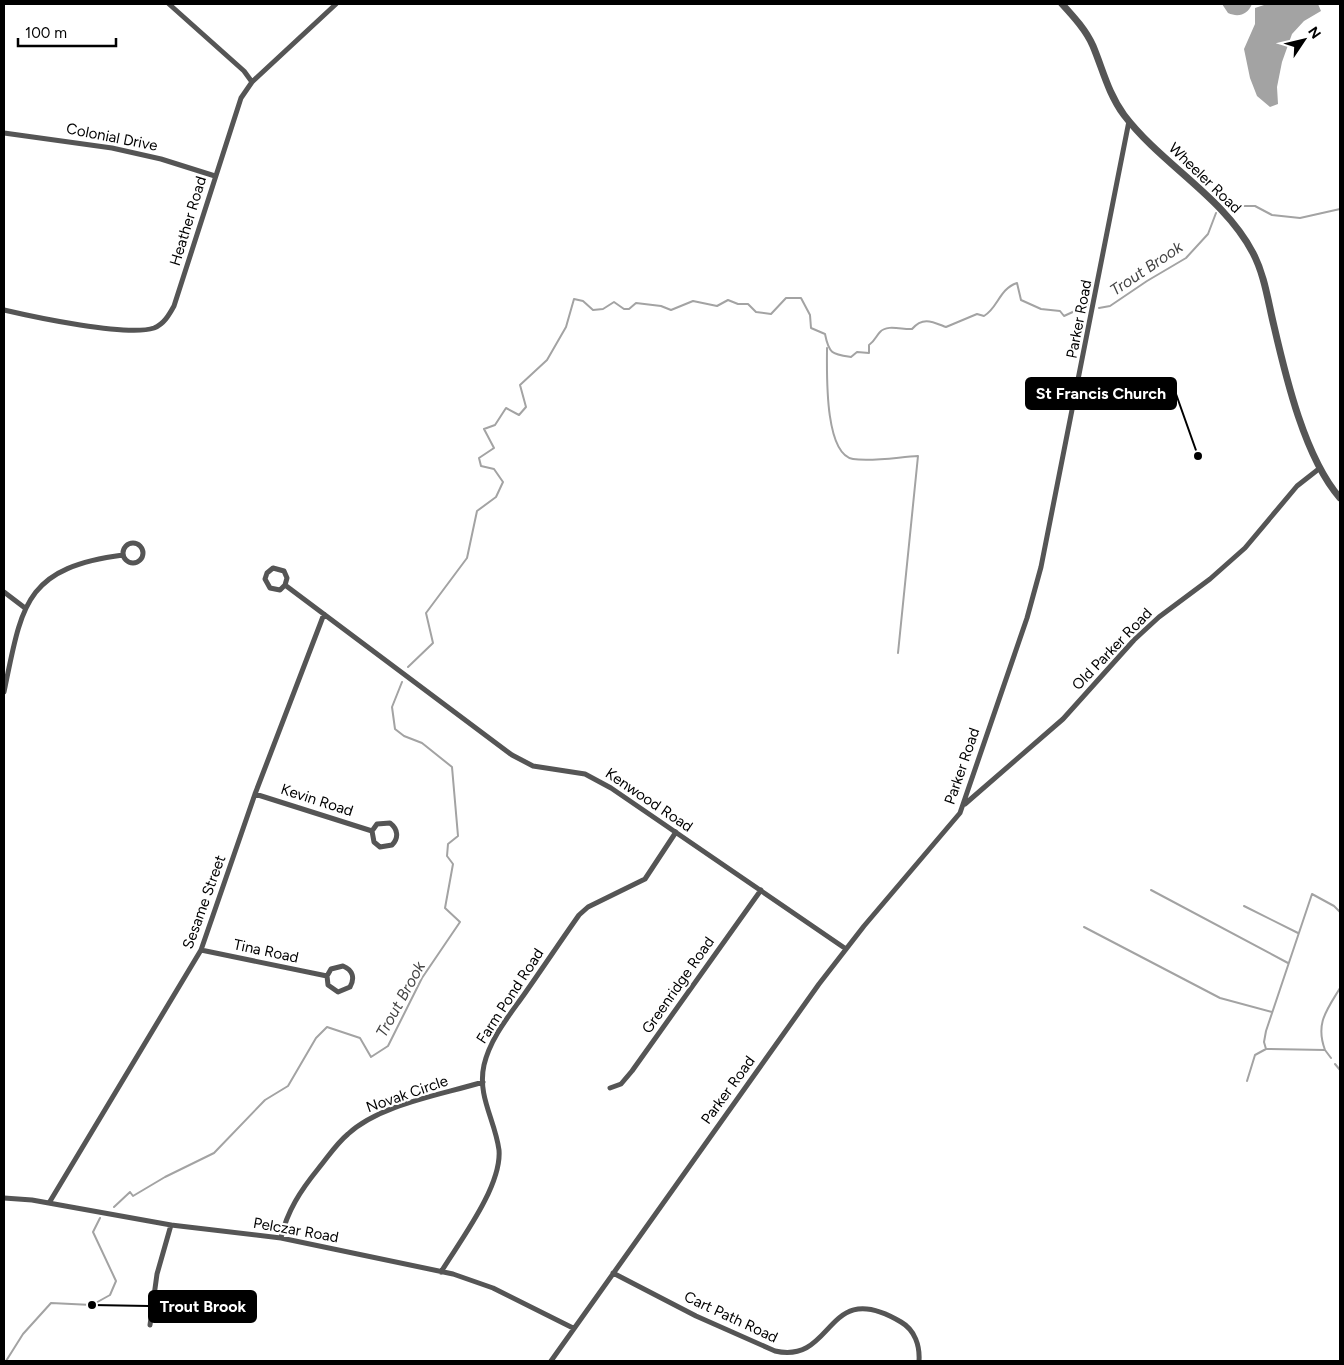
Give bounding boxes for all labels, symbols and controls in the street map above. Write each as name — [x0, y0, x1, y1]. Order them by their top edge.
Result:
scale bar — [18, 15, 115, 47]
north arrow — [1279, 15, 1329, 65]
text: 100 m — [25, 24, 67, 42]
text: N — [1304, 24, 1324, 42]
street label: Colonial Drive — [65, 119, 159, 155]
street label: Wheeler Road — [1165, 139, 1245, 217]
street label: Heather Road — [166, 174, 210, 268]
water label: Trout Brook — [1106, 237, 1187, 300]
street label: Parker Road — [1063, 278, 1095, 360]
callout: St Francis Church — [1026, 378, 1176, 409]
text: St Francis Church — [1036, 384, 1166, 403]
street label: Old Parker Road — [1068, 604, 1156, 694]
street label: Parker Road — [940, 725, 984, 807]
street label: Kenwood Road — [602, 764, 696, 836]
street label: Kevin Road — [279, 780, 355, 820]
street label: Sesame Street — [179, 852, 229, 951]
street label: Greenridge Road — [638, 933, 718, 1037]
street label: Tina Road — [232, 935, 300, 967]
street label: Farm Pond Road — [473, 945, 547, 1047]
water label: Trout Brook — [372, 957, 430, 1040]
street label: Parker Road — [697, 1052, 759, 1128]
street label: Novak Circle — [364, 1072, 450, 1116]
street label: Pelczar Road — [252, 1214, 340, 1246]
street label: Cart Path Road — [681, 1287, 781, 1347]
callout: Trout Brook — [149, 1291, 256, 1322]
text: Trout Brook — [160, 1297, 247, 1316]

